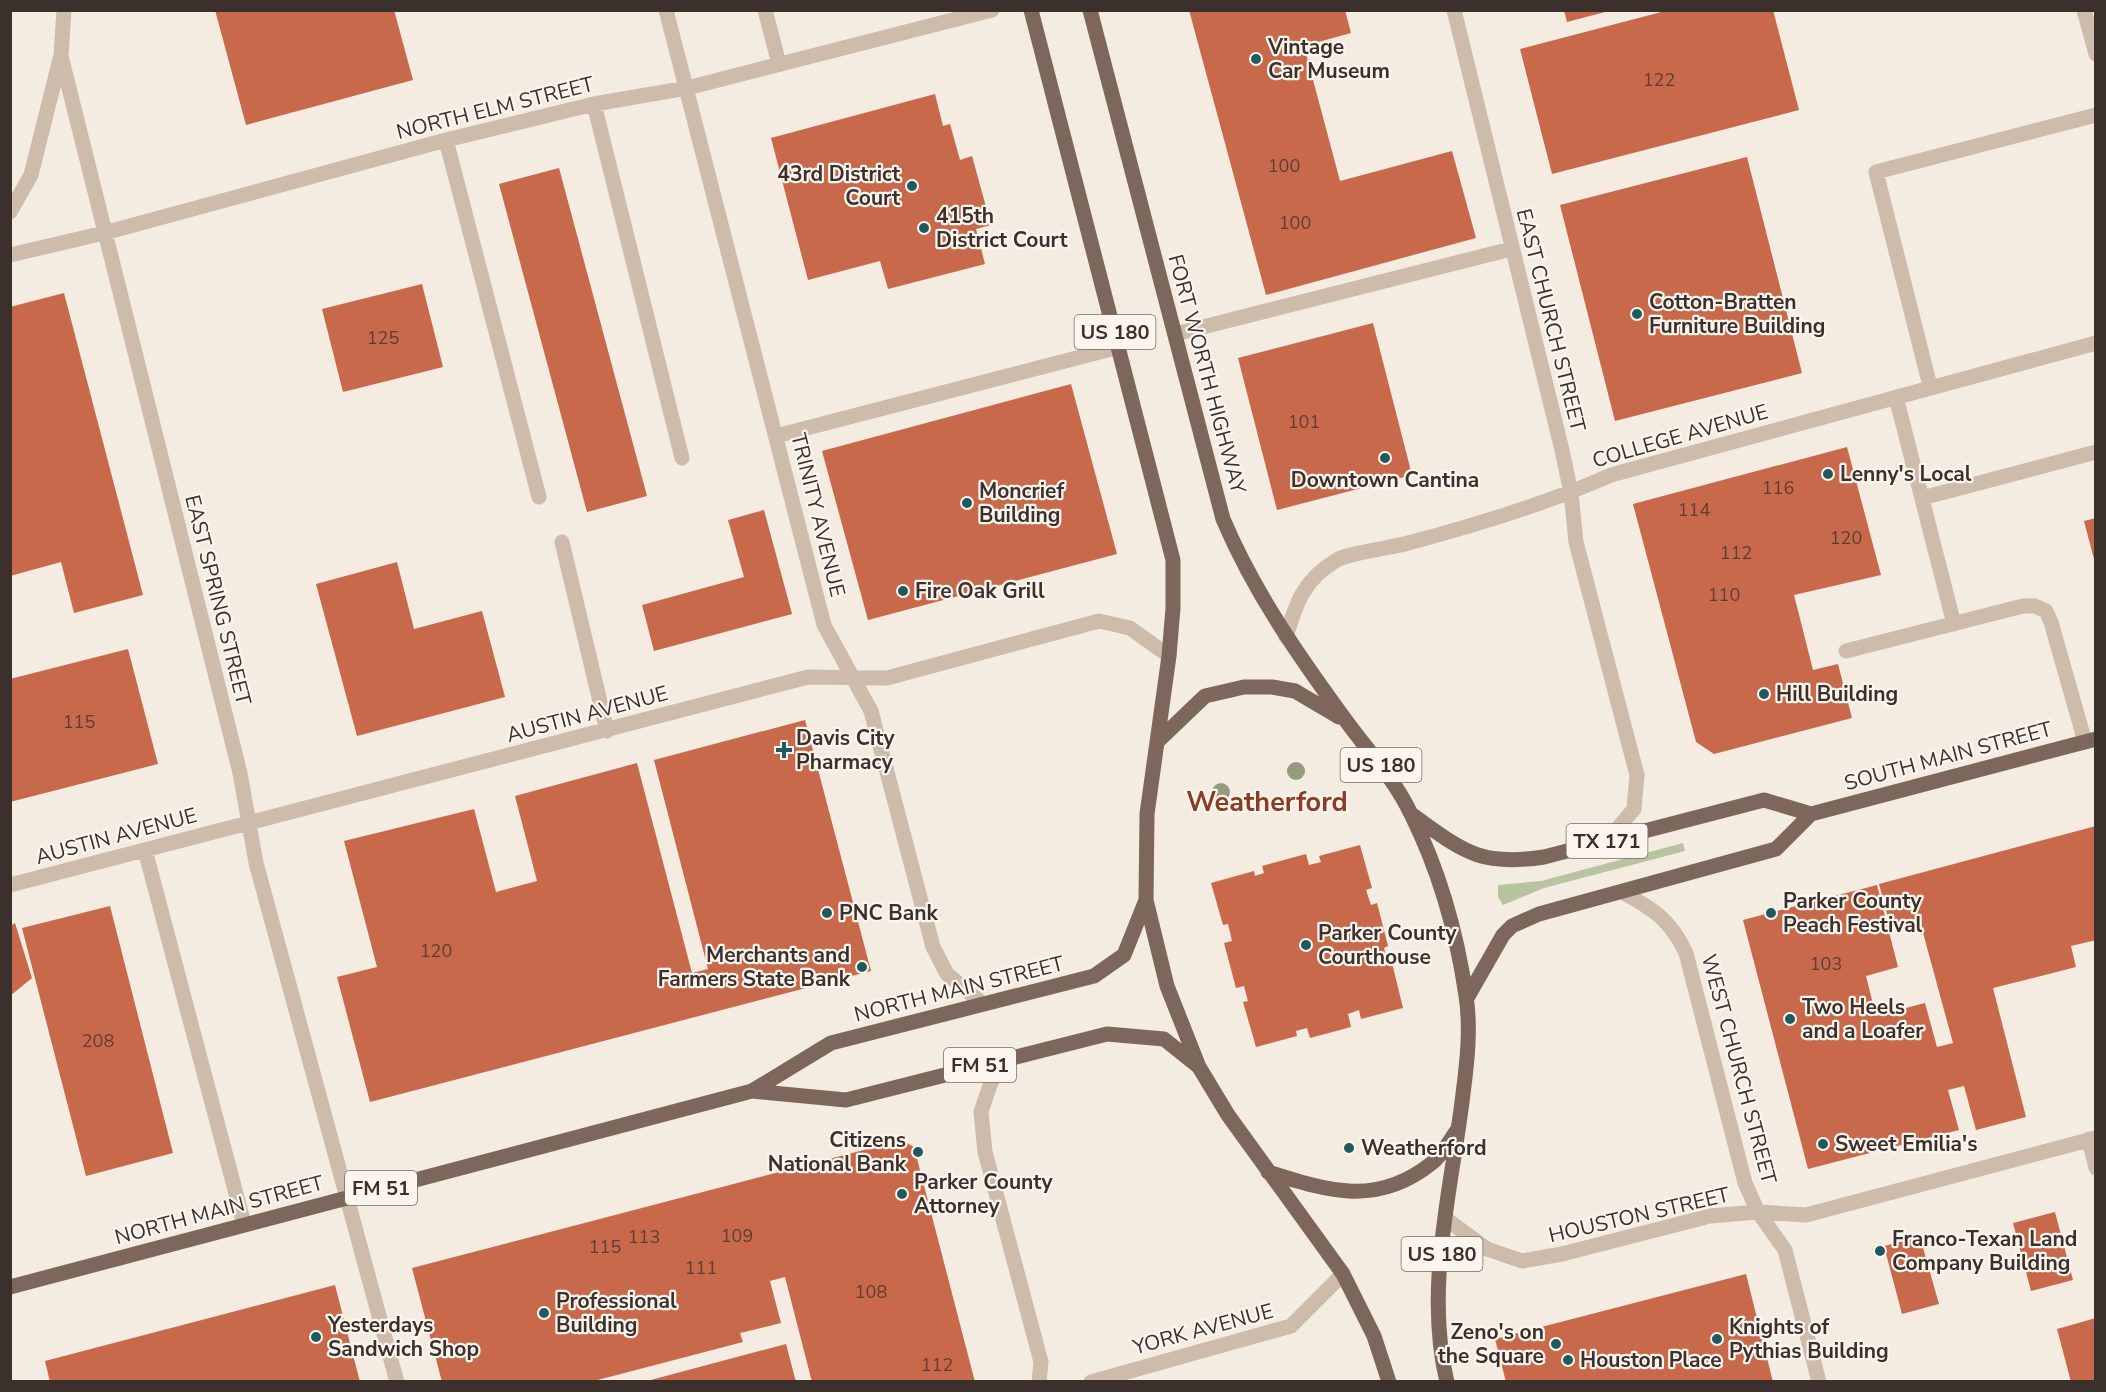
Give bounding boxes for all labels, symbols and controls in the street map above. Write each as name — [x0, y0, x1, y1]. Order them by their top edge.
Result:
place label: Vintage Car Museum — [1267, 33, 1390, 85]
marker: Vintage Car Museum — [1249, 52, 1263, 66]
house number: 122 — [1643, 68, 1675, 92]
street label: NORTH ELM STREET — [393, 70, 597, 146]
house number: 100 — [1268, 154, 1300, 178]
place label: 43rd District Court — [777, 160, 901, 212]
marker: 43rd District Court — [905, 179, 919, 193]
place label: 415th District Court — [936, 202, 1068, 254]
street label: EAST CHURCH STREET — [1510, 206, 1592, 435]
house number: 100 — [1279, 211, 1311, 235]
marker: 415th District Court — [917, 221, 931, 235]
street label: FORT WORTH HIGHWAY — [1162, 251, 1253, 497]
place label: Cotton-Bratten Furniture Building — [1649, 288, 1825, 340]
marker: Cotton-Bratten Furniture Building — [1630, 307, 1644, 321]
road number: US 180 — [1074, 315, 1156, 349]
house number: 125 — [367, 326, 399, 350]
street label: COLLEGE AVENUE — [1589, 398, 1771, 474]
house number: 101 — [1288, 410, 1320, 434]
street label: TRINITY AVENUE — [784, 430, 852, 600]
marker: Downtown Cantina — [1378, 451, 1392, 465]
place label: Lenny's Local — [1840, 460, 1972, 488]
place label: Downtown Cantina — [1291, 466, 1479, 494]
marker: Lenny's Local — [1821, 467, 1835, 481]
house number: 116 — [1762, 476, 1794, 500]
place label: Moncrief Building — [979, 477, 1064, 529]
street label: EAST SPRING STREET — [178, 492, 258, 708]
marker: Moncrief Building — [960, 496, 974, 510]
house number: 114 — [1678, 498, 1710, 522]
house number: 120 — [1830, 526, 1862, 550]
house number: 112 — [1720, 541, 1752, 565]
place label: Fire Oak Grill — [915, 577, 1045, 605]
house number: 110 — [1708, 583, 1740, 607]
marker: Fire Oak Grill — [896, 584, 910, 598]
street label: AUSTIN AVENUE — [503, 679, 671, 749]
place label: Hill Building — [1776, 680, 1898, 708]
marker: Hill Building — [1757, 687, 1771, 701]
house number: 115 — [63, 710, 95, 734]
street label: SOUTH MAIN STREET — [1841, 715, 2055, 797]
place label: Davis City Pharmacy — [796, 724, 896, 776]
marker: Davis City Pharmacy — [777, 743, 791, 757]
road number: US 180 — [1340, 748, 1422, 782]
district label: Weatherford — [1186, 784, 1348, 821]
street label: AUSTIN AVENUE — [32, 801, 200, 871]
road number: TX 171 — [1566, 824, 1648, 858]
place label: Parker County Peach Festival — [1783, 887, 1923, 939]
place label: PNC Bank — [839, 899, 939, 927]
marker: PNC Bank — [820, 906, 834, 920]
marker: Parker County Peach Festival — [1764, 906, 1778, 920]
place label: Parker County Courthouse — [1318, 919, 1458, 971]
marker: Parker County Courthouse — [1299, 938, 1313, 952]
house number: 120 — [420, 939, 452, 963]
place label: Merchants and Farmers State Bank — [658, 941, 851, 993]
street label: NORTH MAIN STREET — [851, 949, 1067, 1029]
street label: WEST CHURCH STREET — [1695, 951, 1783, 1187]
house number: 103 — [1810, 952, 1842, 976]
marker: Merchants and Farmers State Bank — [855, 960, 869, 974]
place label: Two Heels and a Loafer — [1802, 993, 1924, 1045]
marker: Two Heels and a Loafer — [1783, 1012, 1797, 1026]
house number: 208 — [82, 1029, 114, 1053]
road number: FM 51 — [944, 1048, 1016, 1082]
place label: Citizens National Bank — [768, 1126, 907, 1178]
place label: Sweet Emilia's — [1835, 1130, 1977, 1158]
place label: Weatherford — [1361, 1134, 1487, 1162]
marker: Sweet Emilia's — [1816, 1137, 1830, 1151]
marker: Weatherford — [1342, 1141, 1356, 1155]
marker: Citizens National Bank — [911, 1145, 925, 1159]
place label: Parker County Attorney — [914, 1168, 1054, 1220]
street label: NORTH MAIN STREET — [112, 1169, 327, 1251]
road number: FM 51 — [345, 1171, 417, 1205]
street label: HOUSTON STREET — [1546, 1180, 1733, 1249]
marker: Parker County Attorney — [895, 1187, 909, 1201]
house number: 109 — [721, 1224, 753, 1248]
house number: 113 — [628, 1225, 660, 1249]
place label: Franco-Texan Land Company Building — [1892, 1225, 2077, 1277]
house number: 115 — [589, 1235, 621, 1259]
road number: US 180 — [1402, 1237, 1482, 1271]
marker: Franco-Texan Land Company Building — [1873, 1244, 1887, 1258]
house number: 111 — [685, 1256, 717, 1280]
house number: 108 — [855, 1280, 887, 1304]
place label: Professional Building — [556, 1287, 677, 1339]
street label: YORK AVENUE — [1129, 1297, 1276, 1361]
marker: Professional Building — [537, 1306, 551, 1320]
place label: Yesterdays Sandwich Shop — [327, 1311, 479, 1363]
place label: Knights of Pythias Building — [1729, 1313, 1889, 1365]
place label: Zeno's on the Square — [1438, 1318, 1544, 1370]
marker: Yesterdays Sandwich Shop — [309, 1330, 323, 1344]
marker: Knights of Pythias Building — [1710, 1332, 1724, 1346]
marker: Zeno's on the Square — [1549, 1337, 1563, 1351]
place label: Houston Place — [1580, 1346, 1722, 1374]
house number: 112 — [921, 1353, 953, 1377]
marker: Houston Place — [1561, 1353, 1575, 1367]

